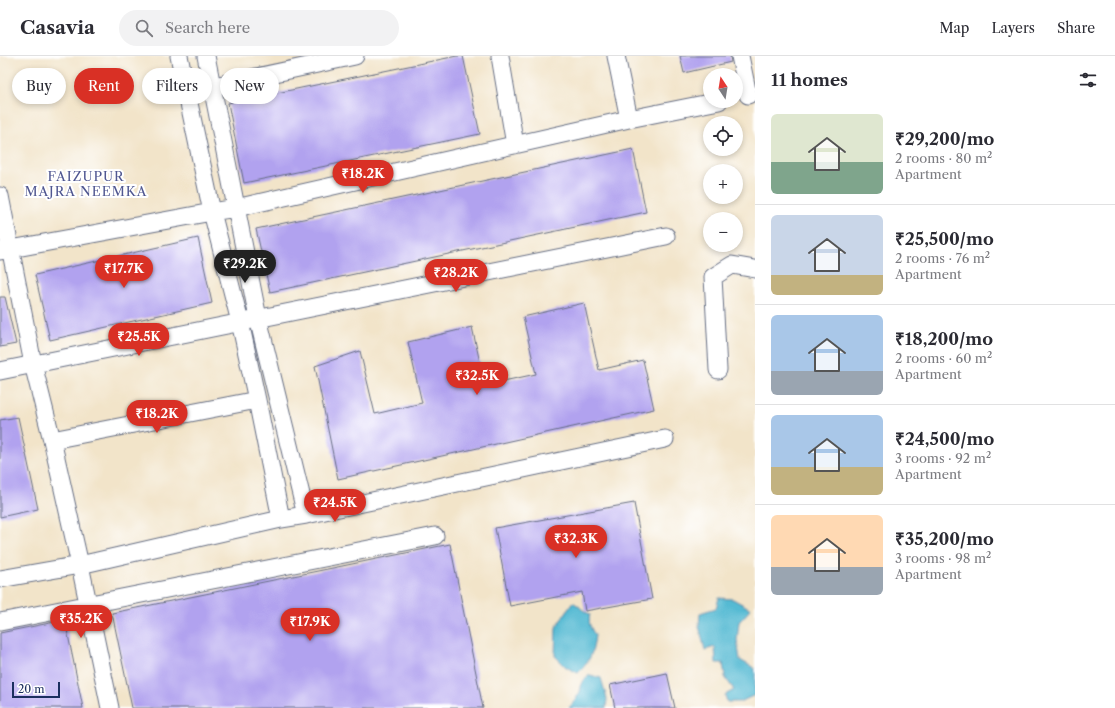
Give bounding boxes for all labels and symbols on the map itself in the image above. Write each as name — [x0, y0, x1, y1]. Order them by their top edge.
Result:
north arrow — [703, 68, 743, 108]
pin: ₹18.2K — [330, 160, 396, 194]
district label: FAIZUPUR MAJRA NEEMKA — [24, 168, 148, 199]
pin: ₹29.2K — [212, 250, 278, 284]
pin: ₹17.7K — [91, 255, 157, 289]
pin: ₹28.2K — [423, 259, 489, 293]
pin: ₹25.5K — [106, 323, 172, 357]
pin: ₹32.5K — [444, 362, 510, 396]
pin: ₹18.2K — [124, 400, 190, 434]
pin: ₹24.5K — [302, 489, 368, 523]
pin: ₹32.3K — [543, 525, 609, 559]
pin: ₹35.2K — [48, 605, 114, 639]
pin: ₹17.9K — [277, 608, 343, 642]
scale bar — [12, 680, 60, 699]

